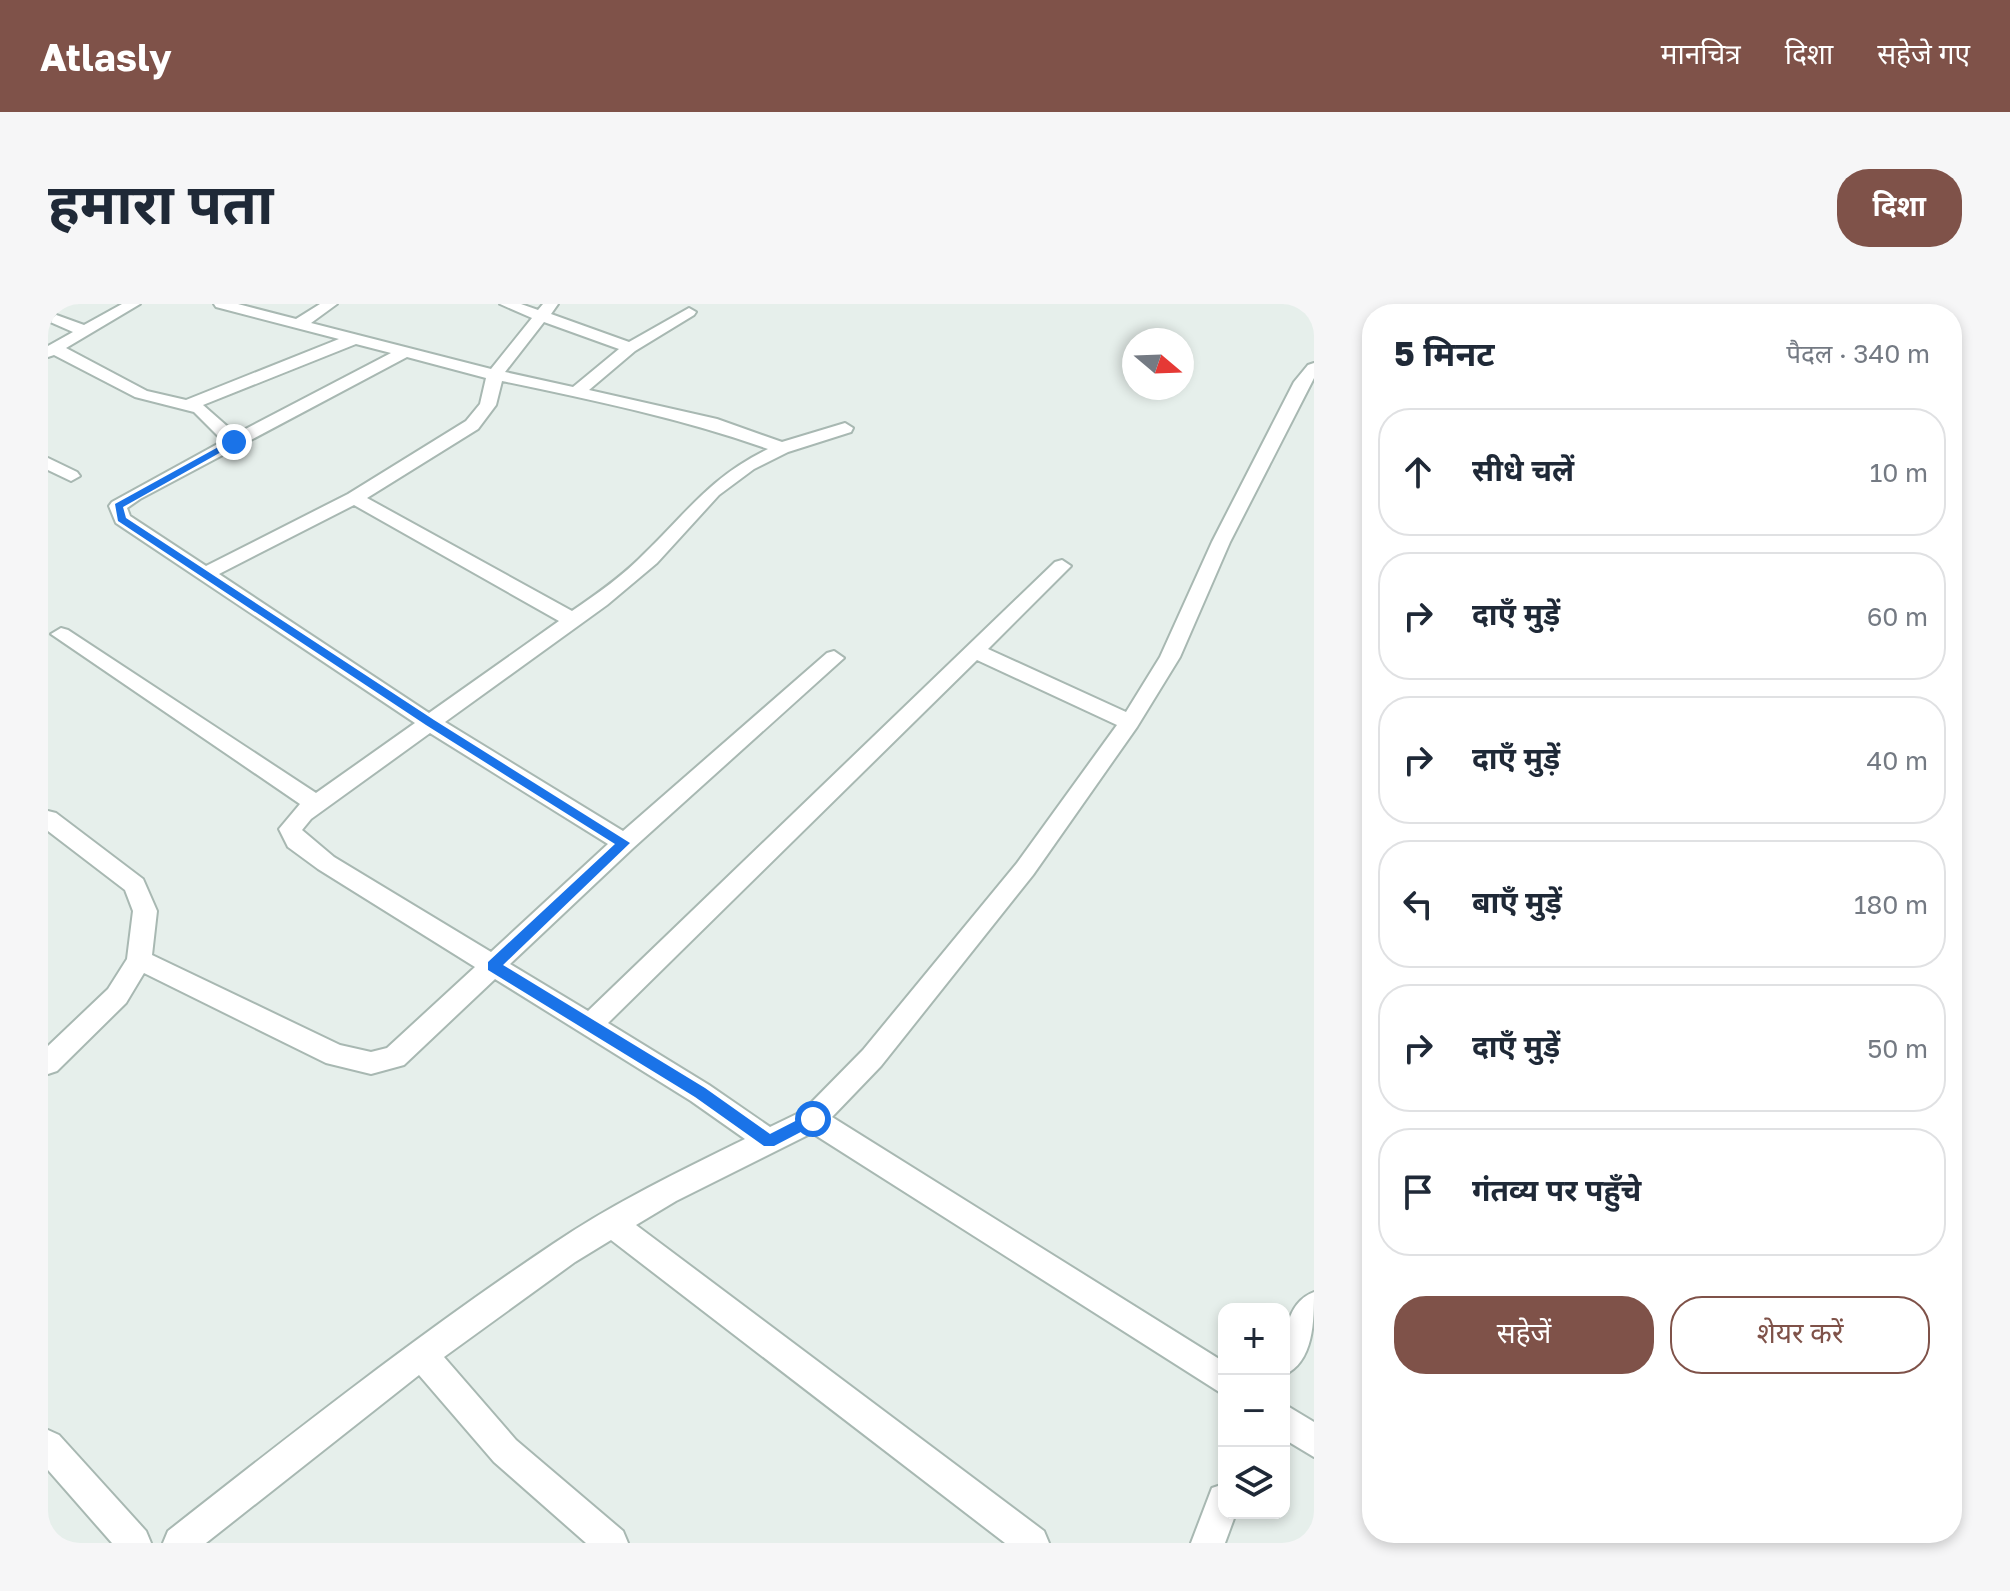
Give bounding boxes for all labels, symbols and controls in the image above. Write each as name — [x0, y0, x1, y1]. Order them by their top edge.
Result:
text: Atlasly — [40, 34, 172, 79]
text: मानचित्र — [1661, 37, 1741, 70]
text: दिशा — [1785, 37, 1833, 70]
text: सहेजे गए — [1877, 37, 1970, 70]
text: हमारा पता — [48, 169, 273, 236]
button: दिशा — [1837, 169, 1962, 247]
north arrow — [1122, 328, 1194, 400]
text: 5 मिनट — [1394, 333, 1495, 373]
text: पैदल · 340 m — [1786, 338, 1930, 369]
route end — [216, 424, 252, 460]
icon: ahead — [1396, 450, 1440, 494]
text: सीधे चलें — [1472, 452, 1574, 488]
text: 10 m — [1870, 457, 1928, 488]
icon: right — [1396, 594, 1440, 638]
text: दाएँ मुड़ें — [1472, 596, 1560, 632]
text: 60 m — [1867, 601, 1928, 632]
icon: right — [1396, 738, 1440, 782]
text: दाएँ मुड़ें — [1472, 740, 1560, 776]
text: 40 m — [1867, 745, 1928, 776]
icon: left — [1396, 882, 1440, 926]
text: बाएँ मुड़ें — [1472, 884, 1562, 920]
text: 180 m — [1854, 889, 1928, 920]
icon: right — [1396, 1026, 1440, 1070]
text: दाएँ मुड़ें — [1472, 1028, 1560, 1064]
text: 50 m — [1867, 1033, 1928, 1064]
route start — [795, 1101, 831, 1137]
icon: arrive — [1396, 1170, 1440, 1214]
text: गंतव्य पर पहुँचे — [1472, 1172, 1641, 1208]
button: सहेजें — [1394, 1296, 1654, 1374]
button: शेयर करें — [1670, 1296, 1930, 1374]
map controls — [1218, 1303, 1290, 1519]
button: + — [1218, 1303, 1290, 1375]
button: − — [1218, 1375, 1290, 1447]
button: layers — [1218, 1447, 1290, 1519]

